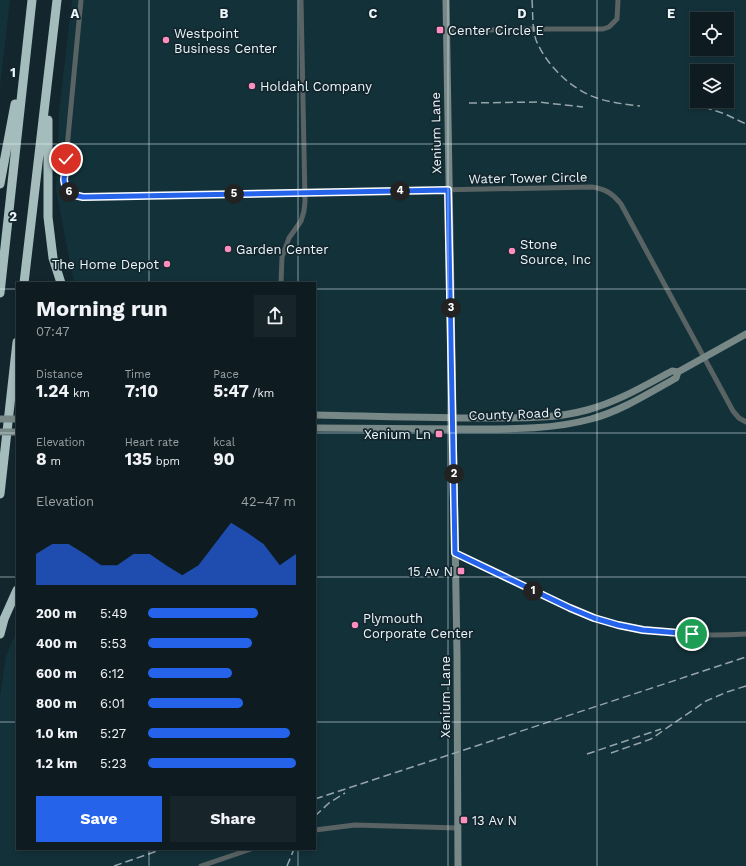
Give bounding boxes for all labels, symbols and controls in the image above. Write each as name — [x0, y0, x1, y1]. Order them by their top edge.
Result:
text: A — [71, 6, 80, 21]
text: B — [220, 6, 229, 21]
text: C — [369, 6, 378, 21]
text: D — [517, 6, 527, 21]
text: E — [667, 6, 675, 21]
map controls — [690, 12, 734, 108]
button: locate — [690, 12, 734, 56]
place label: Center Circle E — [448, 23, 544, 38]
marker: Center Circle E — [435, 25, 445, 35]
place label: Westpoint Business Center — [174, 26, 277, 56]
marker: Westpoint Business Center — [161, 35, 171, 45]
button: layers — [690, 64, 734, 108]
text: 1 — [10, 65, 16, 80]
place label: Holdahl Company — [260, 79, 372, 94]
marker: Holdahl Company — [247, 81, 257, 91]
street label: Xenium Lane — [428, 92, 444, 174]
pin — [49, 142, 83, 176]
icon: check — [55, 148, 77, 170]
street label: Water Tower Circle — [468, 169, 588, 187]
pin: 4 — [390, 181, 410, 201]
pin: 6 — [59, 182, 79, 202]
pin: 5 — [224, 184, 244, 204]
text: 4 — [396, 184, 404, 197]
text: 6 — [66, 185, 72, 198]
text: 5 — [231, 187, 237, 200]
text: 2 — [9, 209, 17, 224]
place label: Stone Source, Inc — [520, 237, 591, 267]
place label: Garden Center — [236, 242, 329, 257]
marker: Garden Center — [223, 244, 233, 254]
marker: Stone Source, Inc — [507, 246, 517, 256]
place label: The Home Depot — [52, 257, 160, 272]
marker: The Home Depot — [162, 259, 172, 269]
button: share — [254, 295, 296, 337]
text: Morning run — [36, 296, 168, 321]
pin: 3 — [441, 298, 461, 318]
text: 3 — [448, 301, 454, 314]
text: 07:47 — [36, 324, 70, 339]
text: Distance — [36, 368, 83, 381]
text: Time — [125, 368, 151, 381]
text: Pace — [213, 368, 239, 381]
text: 1.24 — [36, 381, 69, 401]
text: 7:10 — [125, 381, 158, 401]
text: 5:47 — [213, 381, 249, 401]
text: km — [69, 387, 90, 400]
text: /km — [249, 387, 274, 400]
street label: County Road 6 — [468, 405, 562, 423]
place label: Xenium Ln — [364, 427, 431, 442]
marker: Xenium Ln — [434, 429, 444, 439]
text: Elevation — [36, 436, 85, 449]
text: Heart rate — [125, 436, 179, 449]
text: kcal — [213, 436, 235, 449]
text: 8 — [36, 449, 47, 469]
text: 135 — [125, 449, 152, 469]
text: 90 — [213, 449, 235, 469]
text: m — [47, 455, 61, 468]
text: bpm — [152, 455, 180, 468]
pin: 2 — [444, 464, 464, 484]
text: 2 — [451, 467, 457, 480]
text: Elevation — [36, 494, 94, 509]
text: 42–47 m — [241, 494, 296, 509]
place label: 15 Av N — [408, 564, 453, 579]
marker: 15 Av N — [456, 566, 466, 576]
pin: 1 — [523, 581, 543, 601]
text: 1 — [531, 584, 535, 597]
text: 200 m — [36, 606, 76, 621]
text: 5:49 — [100, 606, 127, 621]
place label: Plymouth Corporate Center — [363, 611, 473, 641]
pin — [675, 617, 709, 651]
marker: Plymouth Corporate Center — [350, 620, 360, 630]
icon: arrive — [681, 623, 703, 645]
text: 400 m — [36, 636, 77, 651]
text: 5:53 — [100, 636, 127, 651]
street label: Xenium Lane — [438, 656, 453, 738]
text: 600 m — [36, 666, 77, 681]
text: 6:12 — [100, 666, 124, 681]
text: 800 m — [36, 696, 77, 711]
text: 6:01 — [100, 696, 125, 711]
text: 1.0 km — [36, 726, 78, 741]
text: 5:27 — [100, 726, 126, 741]
text: 1.2 km — [36, 756, 77, 771]
text: 5:23 — [100, 756, 127, 771]
button: Save — [36, 796, 162, 842]
button: Share — [170, 796, 296, 842]
place label: 13 Av N — [472, 813, 517, 828]
marker: 13 Av N — [459, 815, 469, 825]

